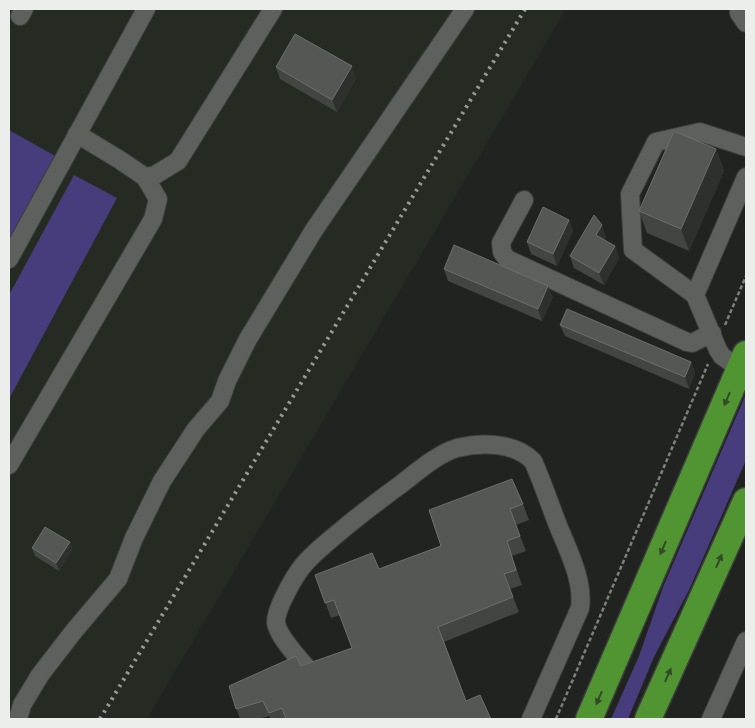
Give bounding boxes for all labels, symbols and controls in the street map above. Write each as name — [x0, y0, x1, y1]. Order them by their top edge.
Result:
one-way arrow — [722, 392, 730, 406]
one-way arrow — [658, 541, 666, 555]
one-way arrow — [715, 554, 723, 568]
one-way arrow — [665, 668, 673, 682]
one-way arrow — [594, 691, 602, 705]

